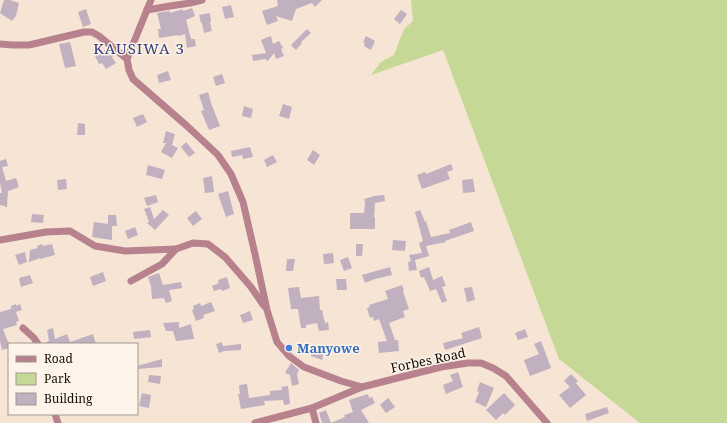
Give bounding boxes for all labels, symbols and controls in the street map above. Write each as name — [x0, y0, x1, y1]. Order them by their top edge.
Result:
district label: KAUSIWA 3 — [93, 38, 185, 58]
place label: Manyowe — [297, 339, 360, 357]
legend — [8, 343, 138, 415]
marker: Manyowe — [284, 343, 294, 353]
street label: Forbes Road — [389, 343, 467, 377]
text: Road — [44, 350, 74, 367]
text: Park — [44, 370, 72, 387]
text: Building — [44, 390, 93, 407]

